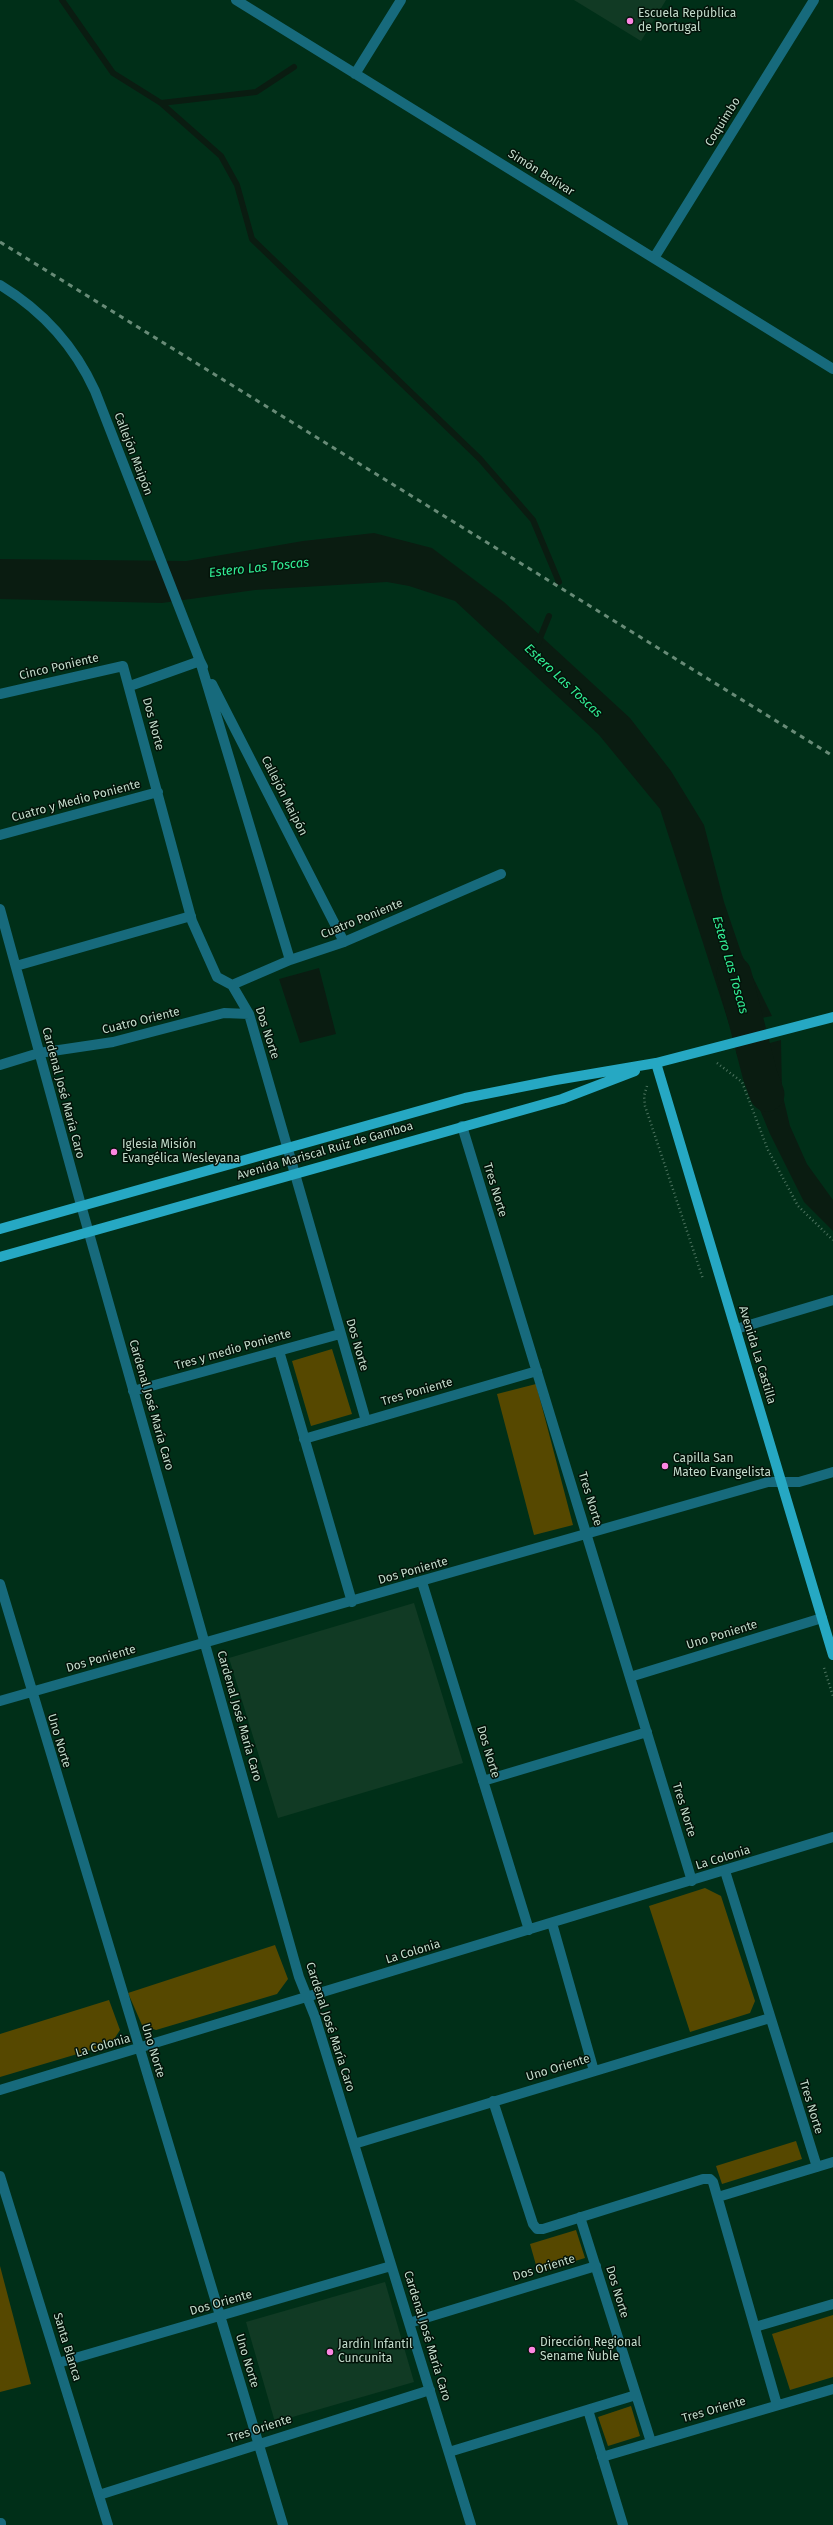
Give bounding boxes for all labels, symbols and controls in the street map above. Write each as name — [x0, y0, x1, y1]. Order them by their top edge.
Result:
place label: Escuela República de Portugal — [638, 7, 736, 35]
marker: Escuela República de Portugal — [625, 16, 635, 26]
street label: Coquimbo — [702, 95, 744, 149]
street label: Simón Bolívar — [505, 147, 577, 199]
street label: Callejón Maipón — [111, 411, 155, 497]
water label: Estero Las Toscas — [208, 555, 310, 581]
water label: Estero Las Toscas — [521, 641, 605, 721]
street label: Cinco Poniente — [18, 651, 100, 683]
street label: Dos Norte — [139, 696, 167, 752]
street label: Callejón Maipón — [258, 754, 310, 838]
street label: Cuatro y Medio Poniente — [10, 777, 142, 825]
street label: Cuatro Poniente — [319, 896, 405, 942]
water label: Estero Las Toscas — [709, 914, 751, 1016]
street label: Cuatro Oriente — [101, 1004, 181, 1038]
street label: Dos Norte — [252, 1005, 282, 1061]
street label: Cardenal José María Caro — [39, 1026, 87, 1160]
street label: Avenida Mariscal Ruiz de Gamboa — [235, 1119, 415, 1183]
place label: Iglesia Misión Evangélica Wesleyana — [122, 1138, 240, 1166]
marker: Iglesia Misión Evangélica Wesleyana — [109, 1147, 119, 1157]
street label: Tres Norte — [480, 1161, 510, 1219]
street label: Avenida La Castilla — [735, 1304, 779, 1406]
street label: Dos Norte — [343, 1317, 371, 1373]
street label: Tres y medio Poniente — [173, 1326, 293, 1374]
street label: Cardenal José María Caro — [125, 1338, 177, 1472]
street label: Tres Poniente — [380, 1375, 454, 1409]
place label: Capilla San Mateo Evangelista — [673, 1452, 771, 1480]
marker: Capilla San Mateo Evangelista — [660, 1461, 670, 1471]
street label: Tres Norte — [575, 1470, 605, 1528]
street label: Dos Poniente — [376, 1554, 450, 1588]
street label: Uno Poniente — [685, 1617, 759, 1653]
street label: Dos Poniente — [64, 1642, 138, 1676]
street label: Cardenal José María Caro — [213, 1649, 265, 1783]
street label: Uno Norte — [44, 1712, 74, 1770]
street label: Dos Norte — [473, 1724, 503, 1780]
street label: Tres Norte — [669, 1781, 699, 1839]
street label: La Colonia — [694, 1843, 752, 1873]
street label: La Colonia — [384, 1937, 442, 1967]
street label: Cardenal José María Caro — [302, 1960, 358, 2094]
street label: Uno Norte — [138, 2022, 168, 2080]
street label: La Colonia — [74, 2031, 132, 2061]
street label: Uno Oriente — [524, 2052, 592, 2084]
street label: Tres Norte — [796, 2078, 826, 2136]
street label: Dos Oriente — [511, 2252, 577, 2284]
street label: Dos Norte — [602, 2264, 632, 2320]
street label: Cardenal José María Caro — [400, 2269, 454, 2403]
street label: Dos Oriente — [188, 2287, 254, 2319]
street label: Santa Blanca — [50, 2311, 84, 2383]
street label: Uno Norte — [232, 2332, 262, 2390]
place label: Dirección Regional Sename Ñuble — [540, 2336, 641, 2364]
place label: Jardín Infantil Cuncunita — [338, 2338, 413, 2366]
marker: Dirección Regional Sename Ñuble — [527, 2345, 537, 2355]
marker: Jardín Infantil Cuncunita — [325, 2347, 335, 2357]
street label: Tres Oriente — [680, 2394, 748, 2426]
street label: Tres Oriente — [226, 2412, 294, 2446]

